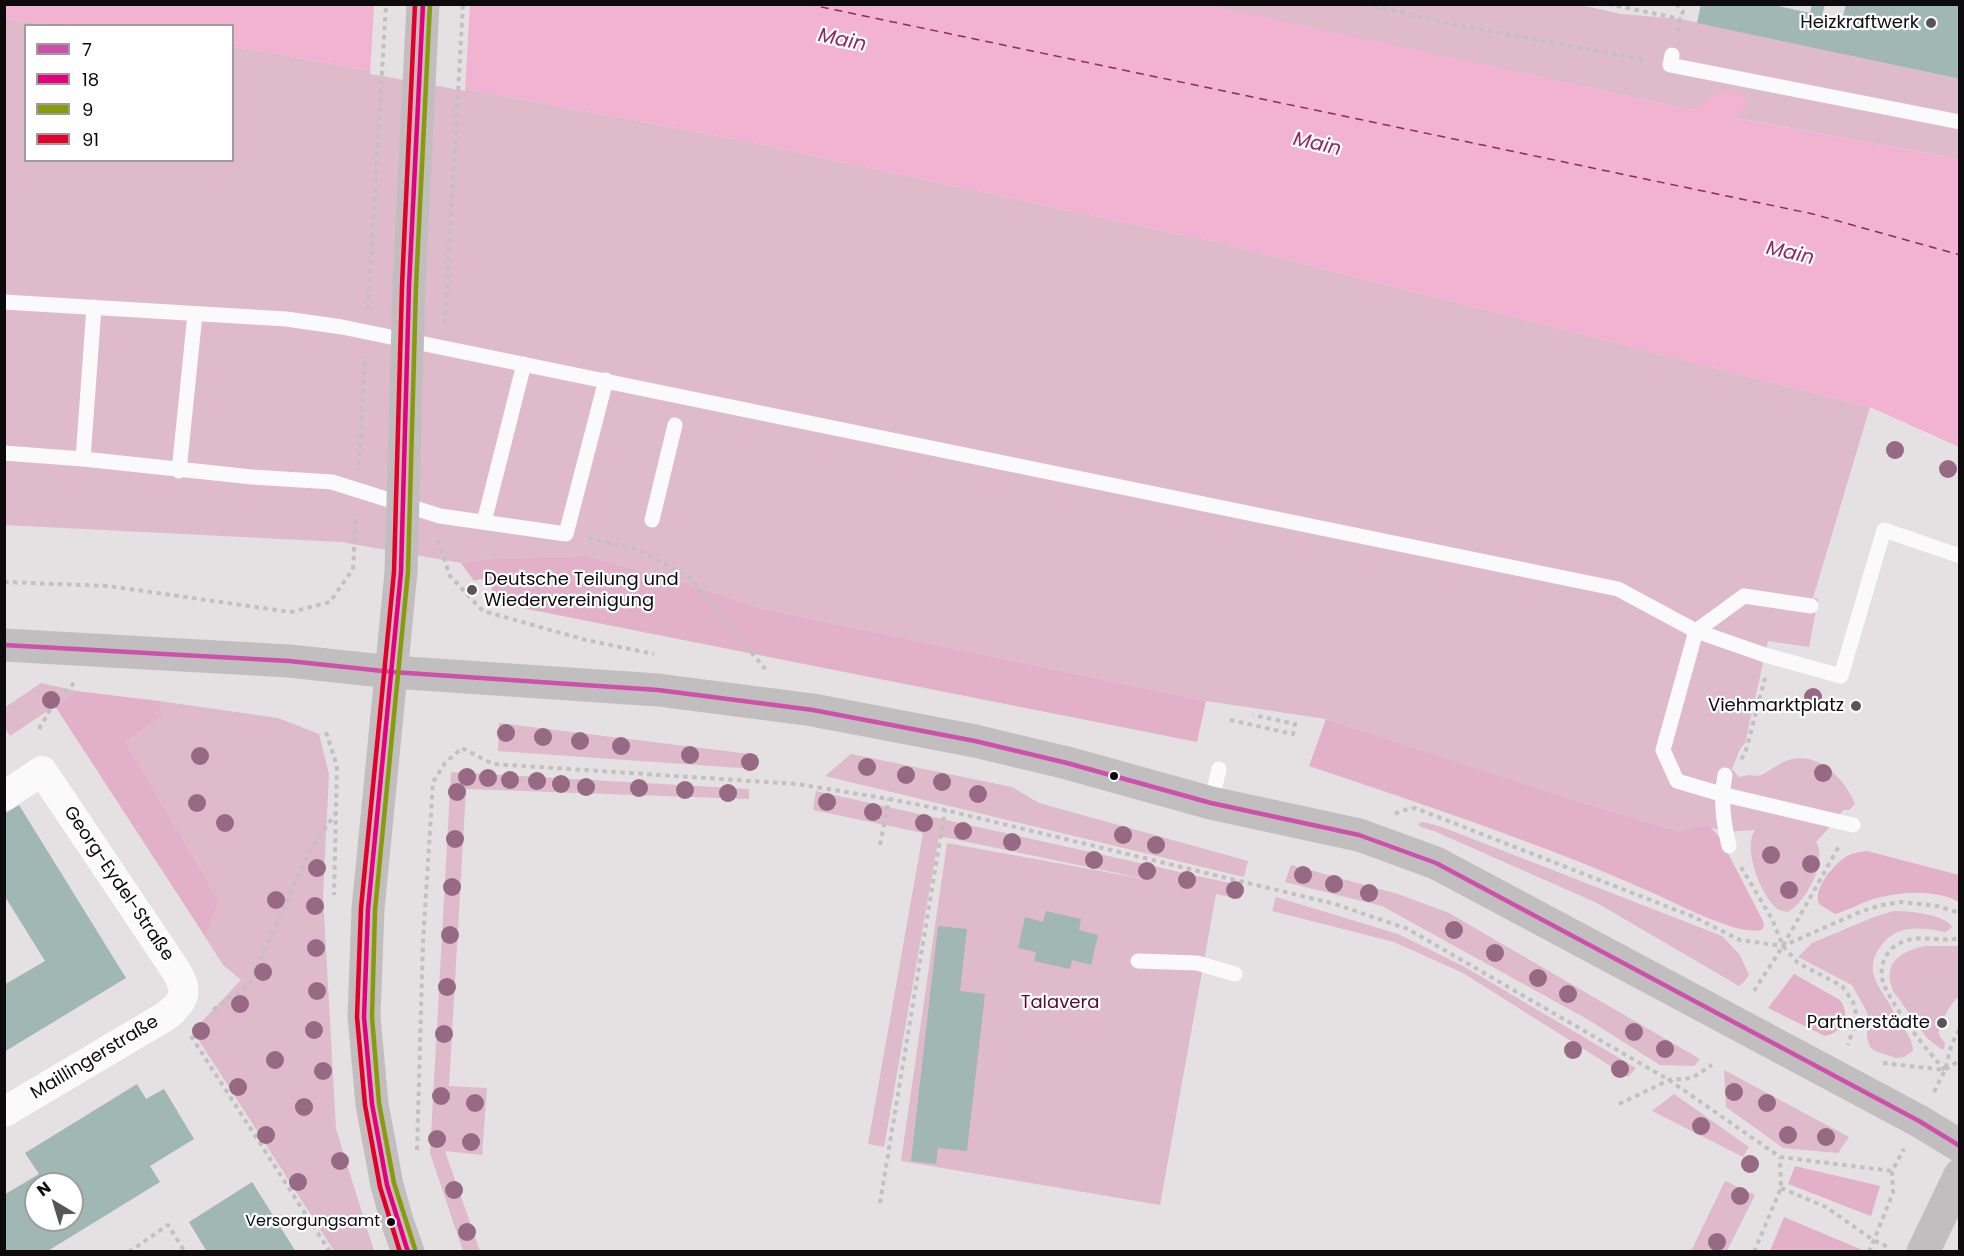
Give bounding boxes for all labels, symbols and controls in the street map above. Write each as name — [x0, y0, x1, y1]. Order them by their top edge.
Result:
place label: Heizkraftwerk — [1800, 12, 1919, 34]
marker: Heizkraftwerk — [1924, 16, 1938, 30]
legend — [24, 24, 234, 162]
water label: Main — [816, 24, 868, 58]
text: 7 — [82, 37, 92, 62]
text: 18 — [82, 67, 99, 92]
text: 9 — [82, 97, 93, 122]
text: 91 — [82, 127, 99, 152]
water label: Main — [1291, 128, 1343, 162]
water label: Main — [1764, 237, 1816, 271]
place label: Deutsche Teilung und Wiedervereinigung — [484, 569, 679, 612]
marker: Deutsche Teilung und Wiedervereinigung — [465, 583, 479, 597]
place label: Viehmarktplatz — [1708, 695, 1844, 717]
marker: Viehmarktplatz — [1849, 699, 1863, 713]
unlabelled marker — [1108, 770, 1120, 782]
street label: Georg-Eydel-Straße — [58, 803, 178, 965]
park label: Talavera — [1021, 992, 1099, 1014]
street label: Maillingerstraße — [27, 1011, 163, 1105]
place label: Partnerstädte — [1807, 1012, 1930, 1034]
marker: Partnerstädte — [1935, 1016, 1949, 1030]
north arrow — [24, 1172, 84, 1232]
text: N — [32, 1176, 56, 1202]
place label: Versorgungsamt — [245, 1212, 380, 1232]
marker: Versorgungsamt — [385, 1216, 397, 1228]

